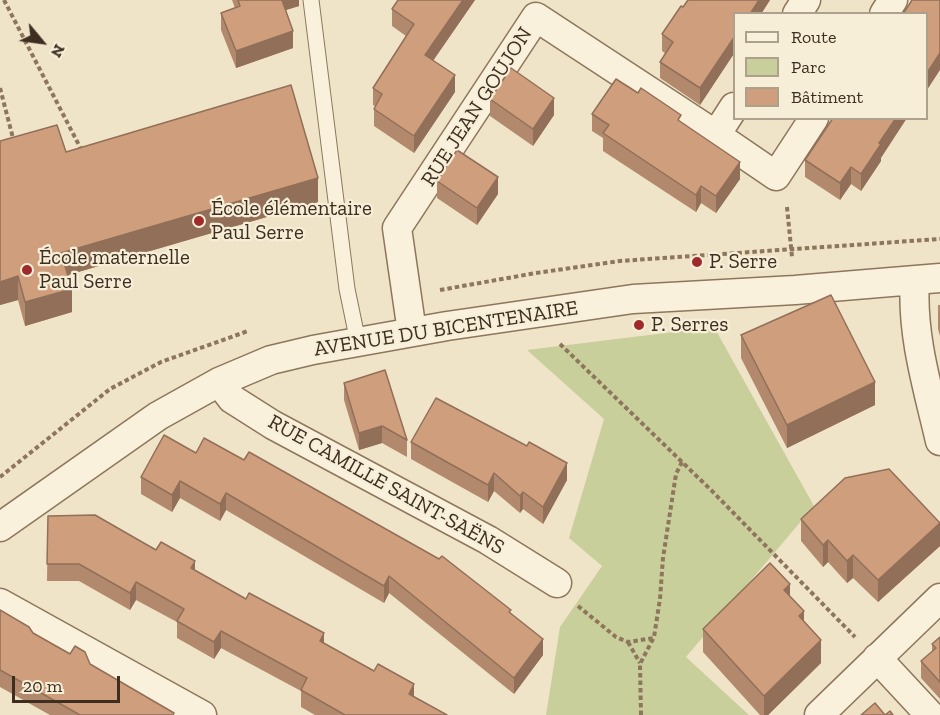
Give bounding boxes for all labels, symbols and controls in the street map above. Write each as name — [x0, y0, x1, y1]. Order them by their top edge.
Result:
north arrow — [12, 12, 72, 72]
legend — [733, 12, 928, 120]
street label: RUE JEAN GOUJON — [416, 23, 538, 191]
text: Route — [791, 26, 836, 48]
text: N — [47, 41, 69, 61]
text: Parc — [791, 56, 826, 78]
text: Bâtiment — [791, 86, 863, 108]
place label: École élémentaire Paul Serre — [211, 196, 372, 246]
marker: École élémentaire Paul Serre — [192, 214, 206, 228]
place label: École maternelle Paul Serre — [39, 245, 190, 295]
place label: P. Serre — [709, 249, 777, 275]
marker: P. Serre — [690, 255, 704, 269]
marker: École maternelle Paul Serre — [20, 263, 34, 277]
street label: AVENUE DU BICENTENAIRE — [312, 296, 580, 362]
place label: P. Serres — [651, 312, 728, 338]
marker: P. Serres — [632, 318, 646, 332]
street label: RUE CAMILLE SAINT-SAËNS — [263, 409, 509, 561]
scale bar — [15, 664, 123, 702]
text: 20 m — [23, 675, 62, 697]

